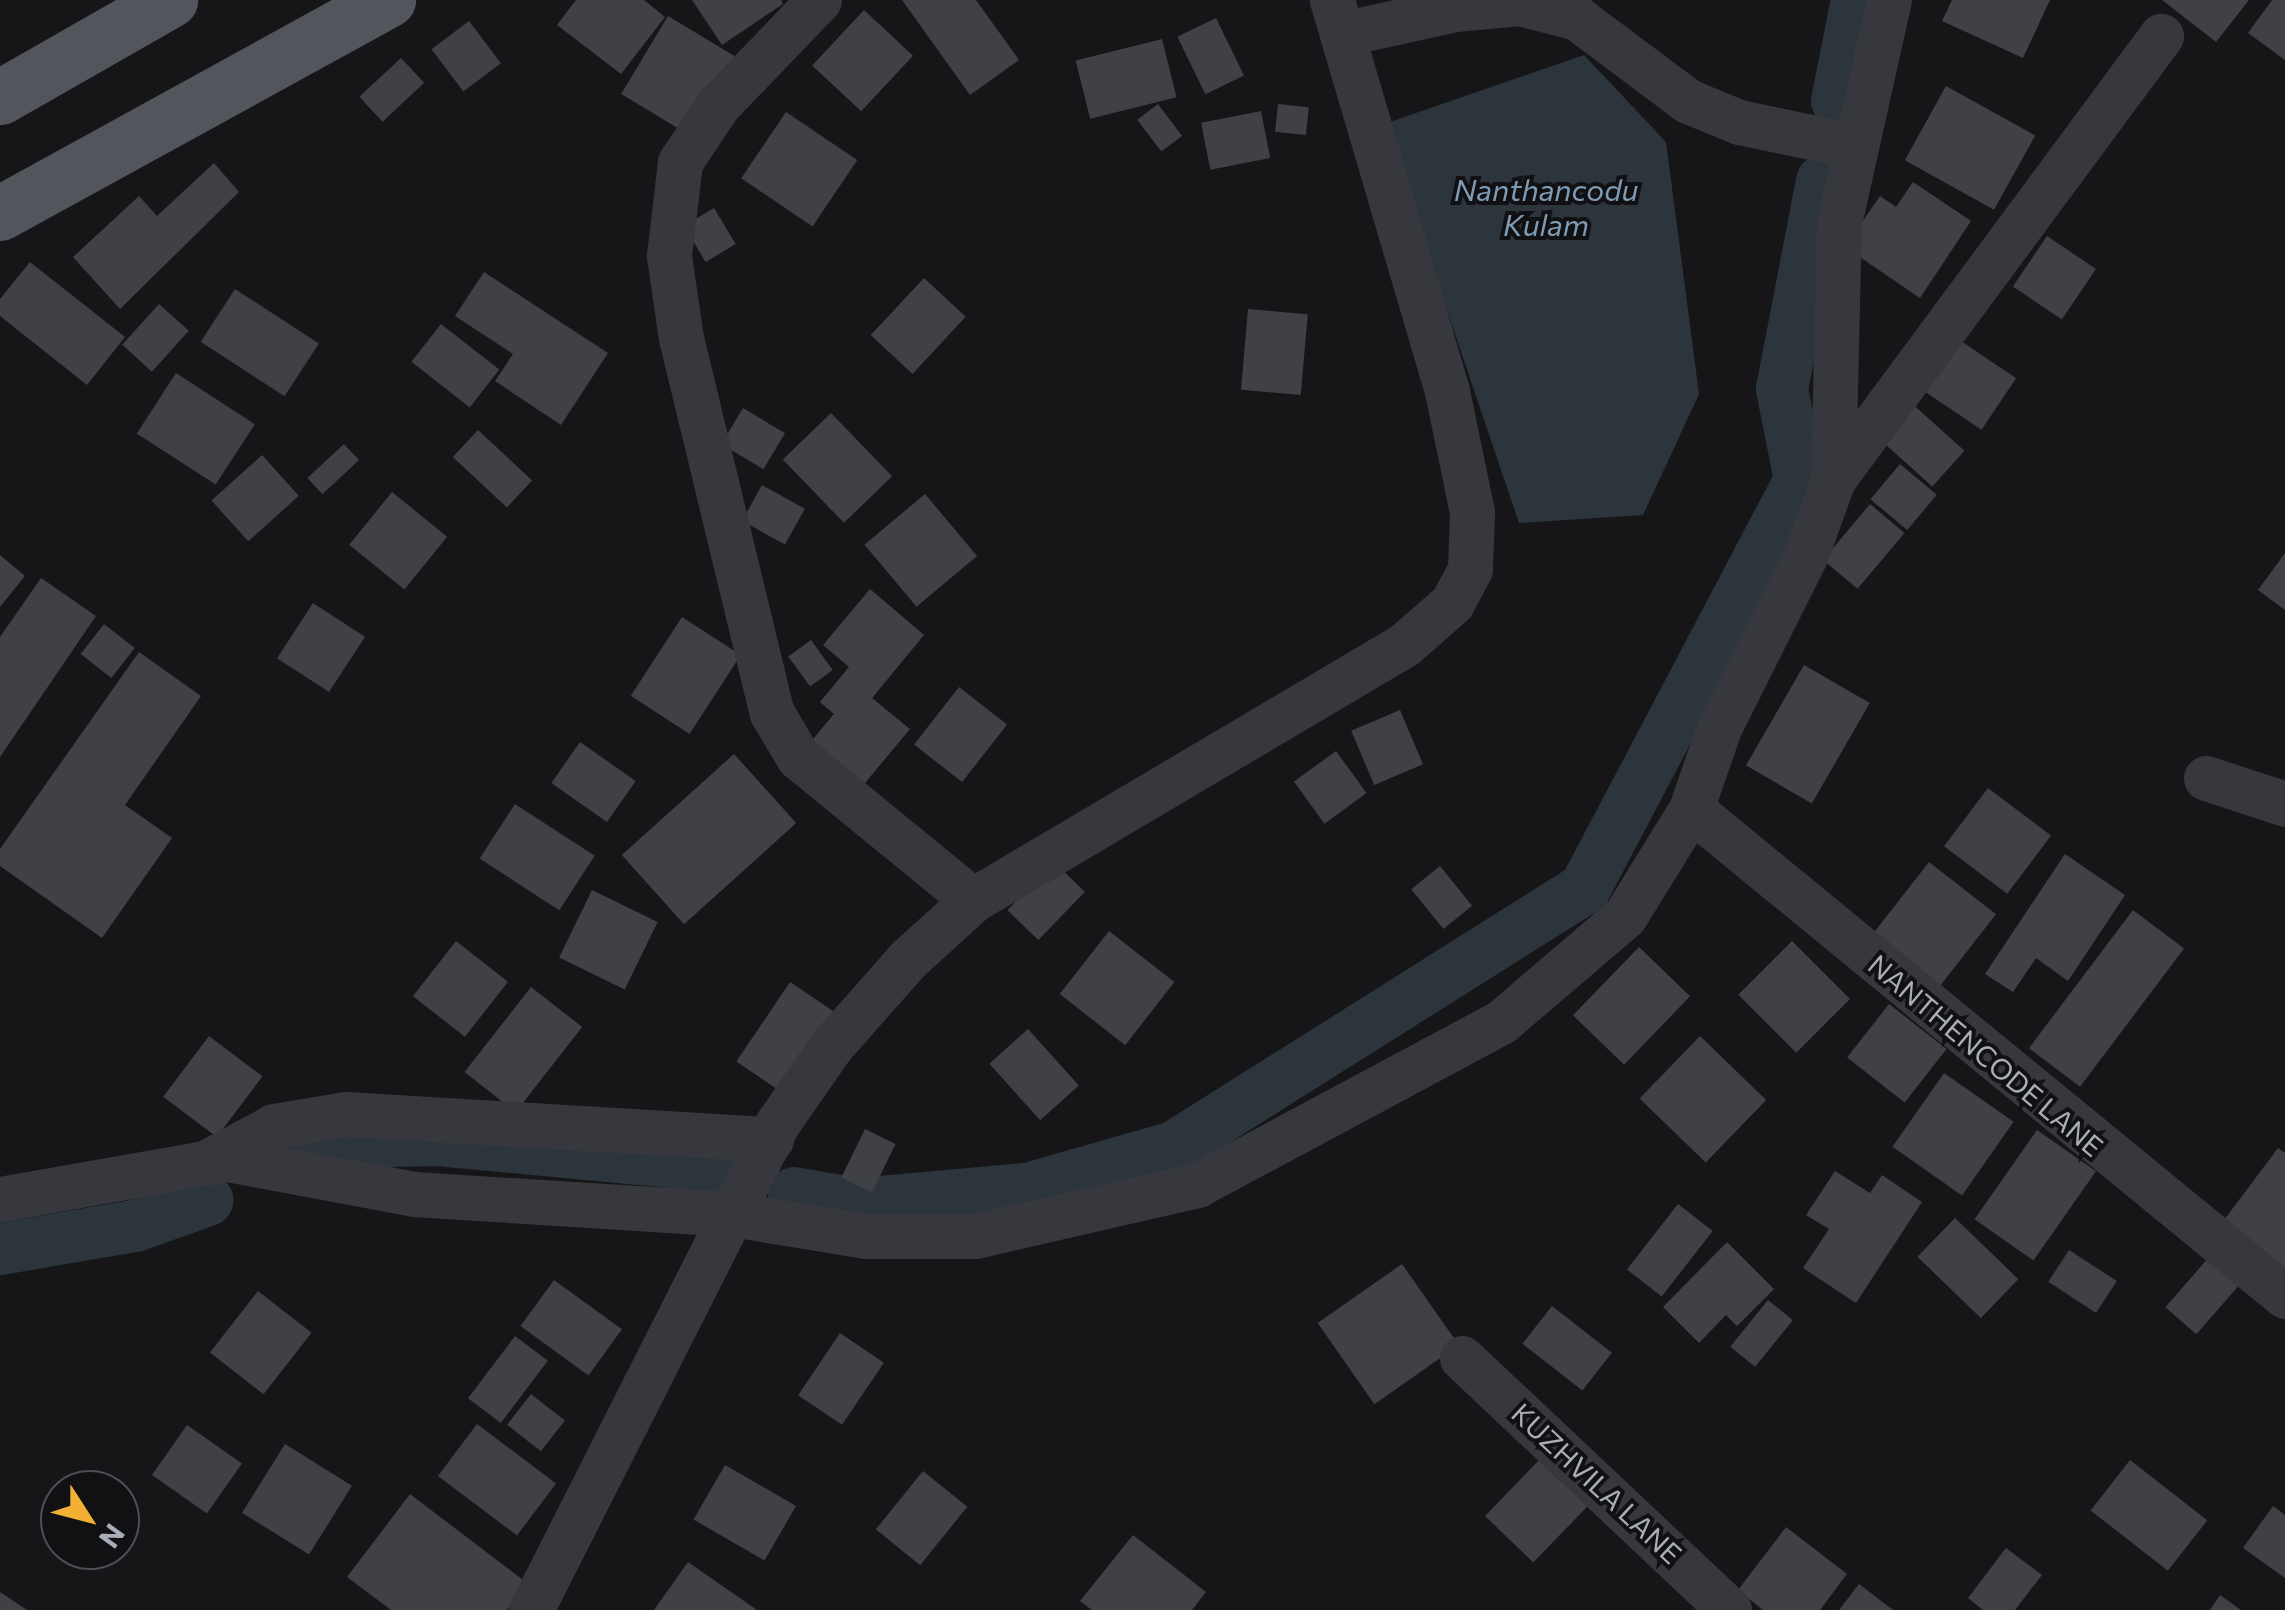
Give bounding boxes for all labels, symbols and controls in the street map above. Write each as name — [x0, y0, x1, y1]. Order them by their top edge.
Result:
water label: Nanthancodu Kulam — [1454, 171, 1638, 242]
street label: NANTHENCODE LANE — [1862, 947, 2110, 1163]
street label: KUZHVILA LANE — [1505, 1396, 1689, 1570]
north arrow — [40, 1470, 140, 1570]
text: N — [93, 1518, 133, 1555]

